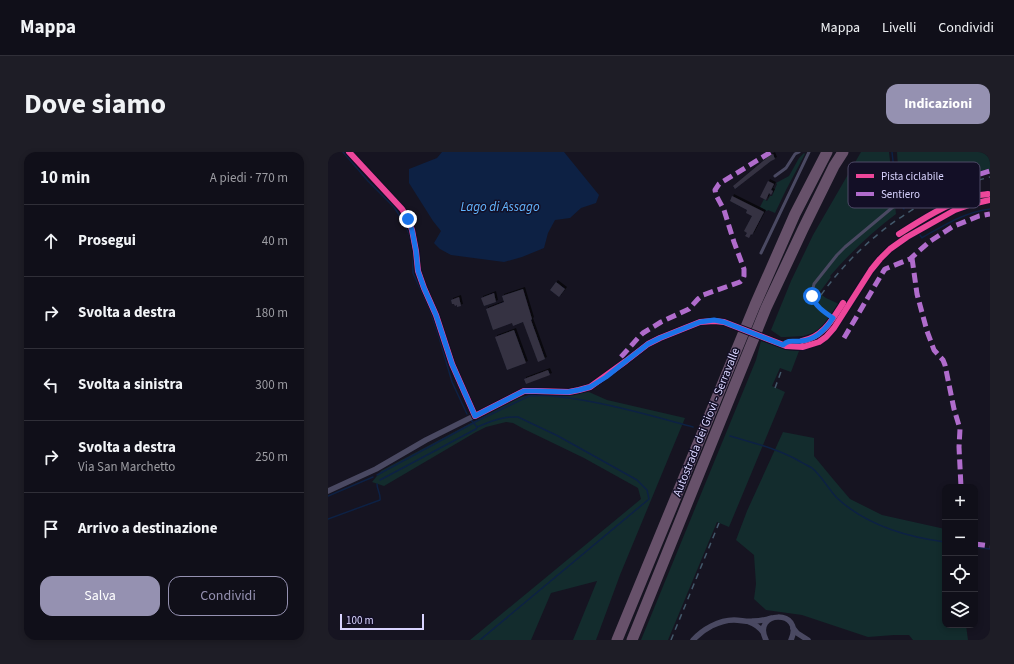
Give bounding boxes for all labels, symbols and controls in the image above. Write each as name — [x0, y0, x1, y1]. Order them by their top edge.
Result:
text: Mappa — [20, 14, 76, 41]
text: Mappa — [820, 18, 860, 38]
text: Livelli — [882, 18, 916, 38]
text: Condividi — [938, 18, 994, 38]
text: Dove siamo — [24, 84, 166, 124]
button: Indicazioni — [886, 84, 990, 124]
legend — [848, 162, 980, 208]
text: 10 min — [40, 166, 90, 190]
text: A piedi · 770 m — [210, 169, 288, 187]
text: Pista ciclabile — [881, 169, 944, 184]
text: Sentiero — [881, 187, 920, 202]
water label: Lago di Assago — [460, 198, 540, 216]
route end — [399, 210, 417, 228]
icon: ahead — [40, 230, 62, 252]
text: Prosegui — [78, 230, 136, 251]
text: 40 m — [262, 232, 288, 250]
route start — [803, 287, 821, 305]
icon: right — [40, 302, 62, 324]
text: Svolta a destra — [78, 302, 176, 323]
text: 180 m — [255, 304, 288, 322]
street label: Autostrada dei Giovi - Serravalle — [669, 345, 744, 499]
icon: left — [40, 374, 62, 396]
text: Svolta a sinistra — [78, 374, 183, 395]
text: 300 m — [255, 376, 288, 394]
text: Svolta a destra — [78, 437, 176, 458]
icon: right — [40, 446, 62, 468]
text: 250 m — [255, 448, 288, 466]
text: Via San Marchetto — [78, 458, 175, 476]
map controls — [942, 484, 978, 628]
button: + — [942, 484, 978, 520]
icon: arrive — [40, 518, 62, 540]
text: Arrivo a destinazione — [78, 518, 217, 539]
button: − — [942, 520, 978, 556]
button: locate — [942, 556, 978, 592]
button: Salva — [40, 576, 160, 616]
button: Condividi — [168, 576, 288, 616]
button: layers — [942, 592, 978, 628]
scale bar — [340, 612, 424, 631]
text: 100 m — [346, 613, 374, 628]

